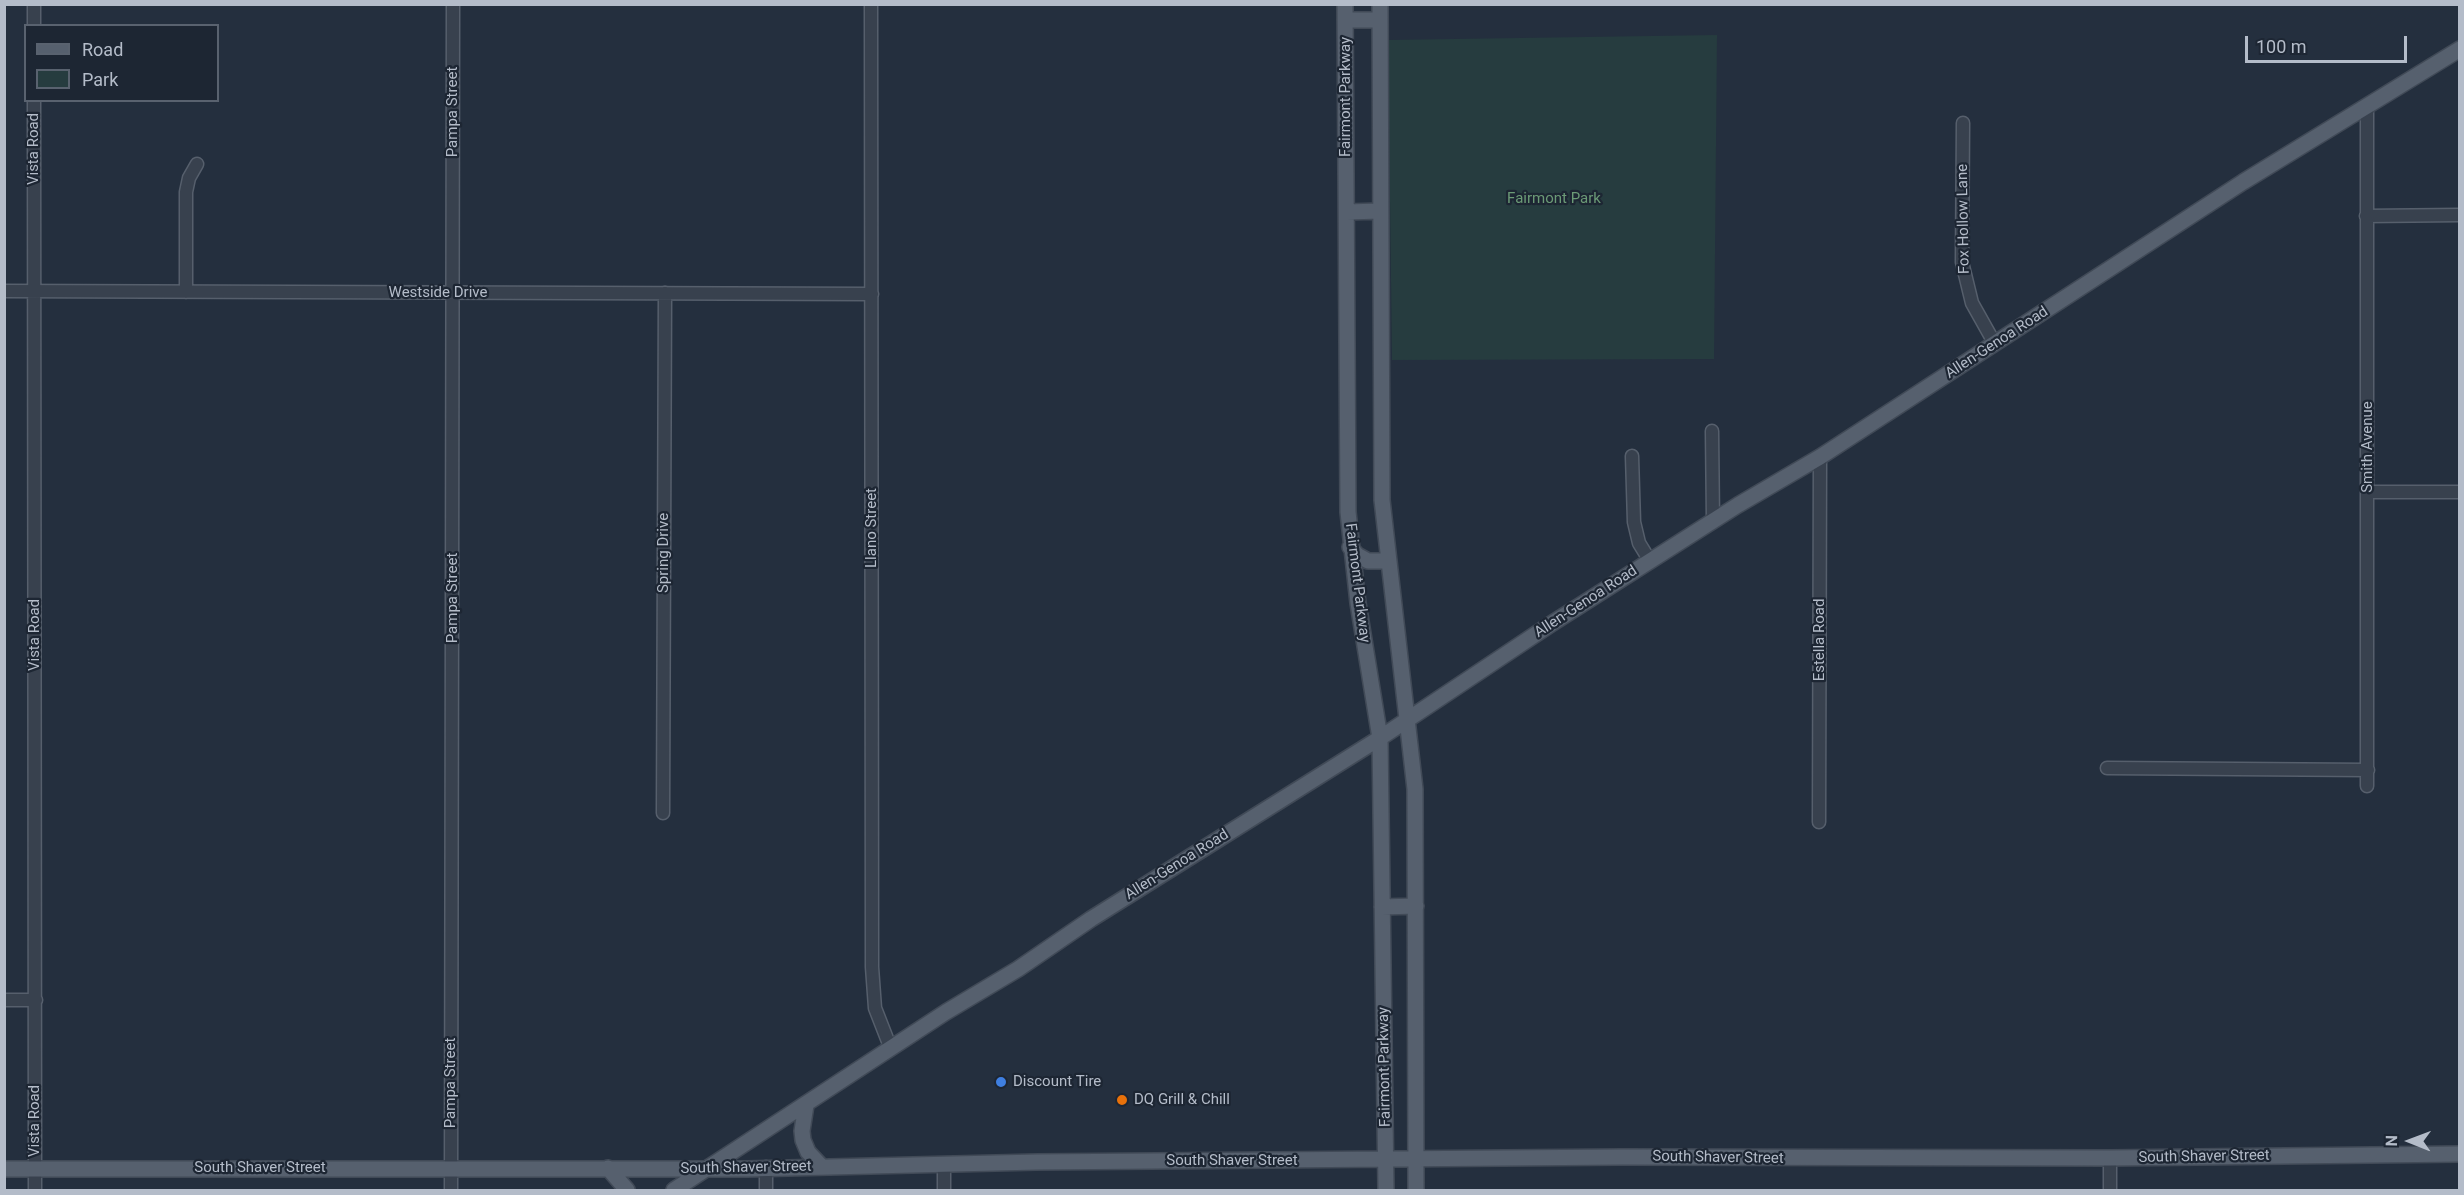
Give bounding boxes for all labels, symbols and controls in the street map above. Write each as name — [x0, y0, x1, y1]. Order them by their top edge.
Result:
legend — [24, 24, 219, 102]
scale bar — [2248, 24, 2410, 62]
text: 100 m — [2256, 36, 2307, 57]
street label: Fairmont Parkway — [1337, 37, 1355, 157]
text: Road — [82, 39, 123, 60]
street label: Pampa Street — [444, 67, 462, 157]
text: Park — [82, 69, 118, 90]
street label: Vista Road — [25, 113, 43, 185]
street label: Fox Hollow Lane — [1954, 164, 1974, 274]
park label: Fairmont Park — [1507, 190, 1601, 208]
street label: Westside Drive — [389, 284, 487, 302]
street label: Allen-Genoa Road — [1942, 303, 2052, 383]
street label: Smith Avenue — [2359, 401, 2377, 493]
street label: Llano Street — [863, 488, 881, 568]
street label: Spring Drive — [655, 513, 673, 593]
street label: Fairmont Parkway — [1341, 522, 1373, 644]
street label: Pampa Street — [444, 553, 462, 643]
street label: Allen-Genoa Road — [1531, 562, 1641, 642]
street label: Vista Road — [26, 599, 44, 671]
street label: Estella Road — [1811, 599, 1829, 681]
street label: Allen-Genoa Road — [1122, 826, 1232, 904]
street label: Fairmont Parkway — [1375, 1007, 1395, 1127]
street label: Pampa Street — [442, 1038, 460, 1128]
place label: Discount Tire — [1013, 1073, 1101, 1091]
marker: Discount Tire — [994, 1075, 1008, 1089]
street label: Vista Road — [26, 1085, 44, 1157]
place label: DQ Grill & Chill — [1134, 1091, 1230, 1109]
marker: DQ Grill & Chill — [1115, 1093, 1129, 1107]
north arrow — [2380, 1111, 2440, 1171]
text: N — [2382, 1135, 2401, 1146]
street label: South Shaver Street — [2138, 1147, 2270, 1167]
street label: South Shaver Street — [1652, 1148, 1784, 1168]
street label: South Shaver Street — [1166, 1152, 1298, 1170]
street label: South Shaver Street — [680, 1158, 812, 1178]
street label: South Shaver Street — [194, 1159, 326, 1177]

